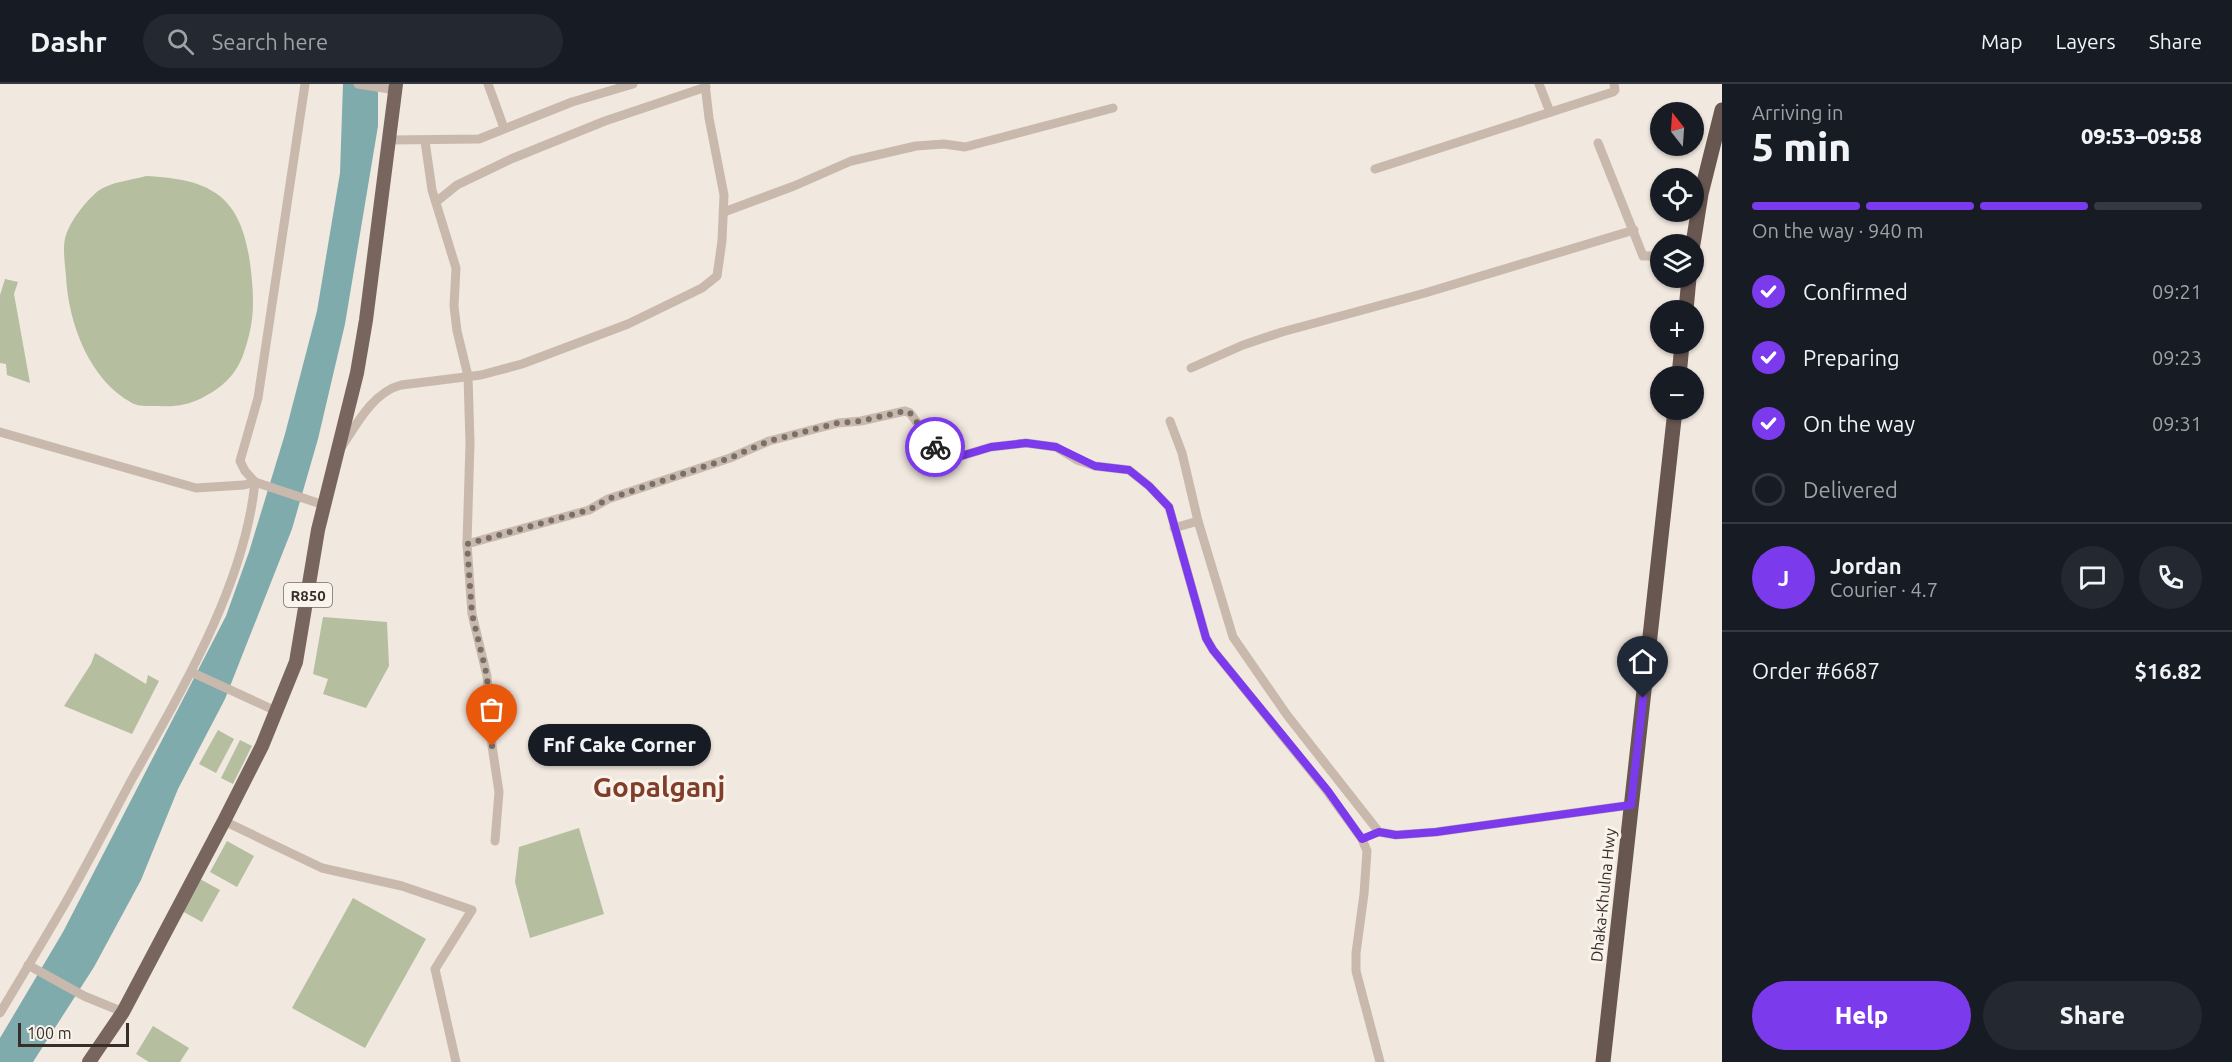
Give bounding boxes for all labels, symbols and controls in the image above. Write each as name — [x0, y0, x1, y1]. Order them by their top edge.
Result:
search box — [143, 14, 563, 68]
icon: search — [164, 25, 197, 58]
text: Dashr — [30, 26, 107, 57]
text: Search here — [212, 29, 328, 54]
text: Map — [1981, 29, 2022, 53]
text: Layers — [2055, 29, 2116, 53]
text: Share — [2149, 29, 2202, 53]
text: Arriving in — [1752, 101, 1843, 124]
north arrow — [1650, 102, 1704, 156]
map controls — [1650, 102, 1704, 420]
text: 09:53–09:58 — [2081, 123, 2202, 148]
text: 5 min — [1752, 125, 1851, 168]
button: locate — [1650, 168, 1704, 222]
text: On the way · 940 m — [1752, 219, 1924, 242]
button: layers — [1650, 234, 1704, 288]
icon: check — [1752, 275, 1785, 308]
text: Confirmed — [1803, 279, 1908, 304]
text: 09:21 — [2152, 280, 2202, 303]
button: + — [1650, 300, 1704, 354]
icon: check — [1752, 341, 1785, 374]
text: Preparing — [1803, 345, 1900, 370]
text: 09:23 — [2152, 346, 2202, 369]
button: − — [1650, 366, 1704, 420]
icon: check — [1752, 407, 1785, 440]
text: On the way — [1803, 411, 1915, 436]
text: 09:31 — [2152, 412, 2202, 435]
courier — [905, 417, 965, 477]
icon: bike — [919, 431, 952, 464]
text: Delivered — [1803, 477, 1898, 502]
button: chat — [2061, 546, 2124, 609]
button: phone — [2139, 546, 2202, 609]
text: Jordan — [1830, 553, 1902, 578]
text: J — [1778, 565, 1789, 590]
text: Courier · 4.7 — [1830, 578, 1938, 601]
road number: R850 — [284, 583, 332, 607]
pin — [1617, 636, 1668, 698]
icon: home — [1626, 645, 1659, 678]
text: Order #6687 — [1752, 658, 1880, 683]
text: $16.82 — [2135, 658, 2202, 683]
pin — [466, 684, 517, 746]
icon: bag — [475, 693, 508, 726]
callout: Fnf Cake Corner — [528, 725, 711, 767]
text: Fnf Cake Corner — [543, 733, 696, 756]
district label: Gopalganj — [593, 771, 725, 802]
street label: Dhaka-Khulna Hwy — [1587, 827, 1619, 963]
button: Help — [1752, 981, 1971, 1050]
button: Share — [1983, 981, 2202, 1050]
scale bar — [18, 1020, 129, 1048]
text: 100 m — [27, 1024, 72, 1042]

